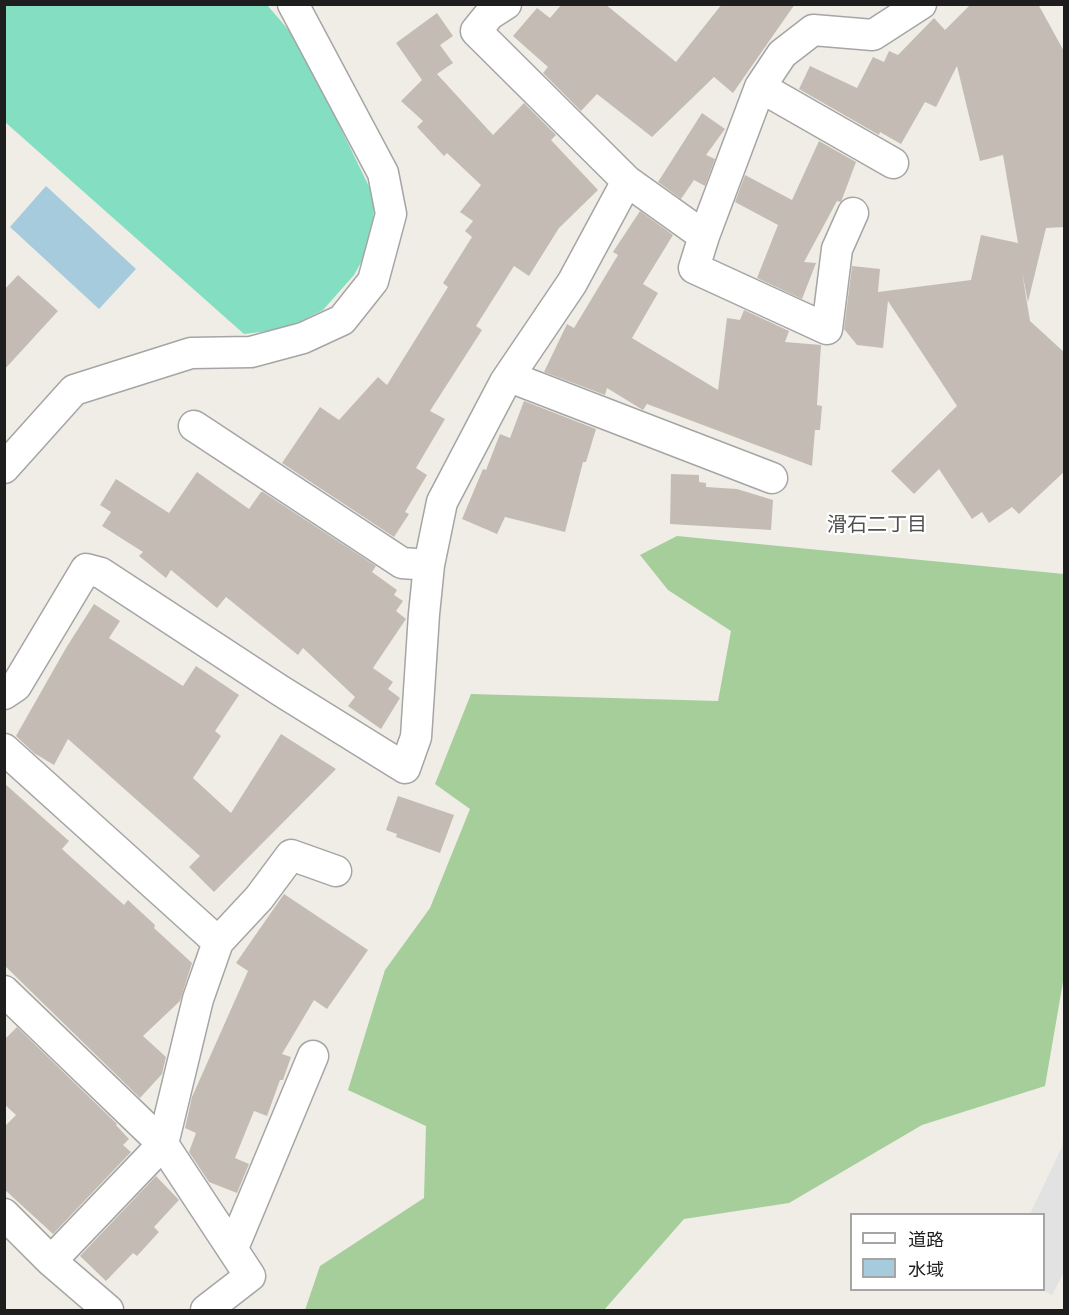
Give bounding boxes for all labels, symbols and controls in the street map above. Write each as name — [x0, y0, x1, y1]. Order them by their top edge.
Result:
district label: 滑石二丁目 — [827, 512, 927, 536]
legend — [850, 1213, 1045, 1291]
text: 道路 — [908, 1229, 944, 1249]
text: 水域 — [908, 1259, 944, 1279]

